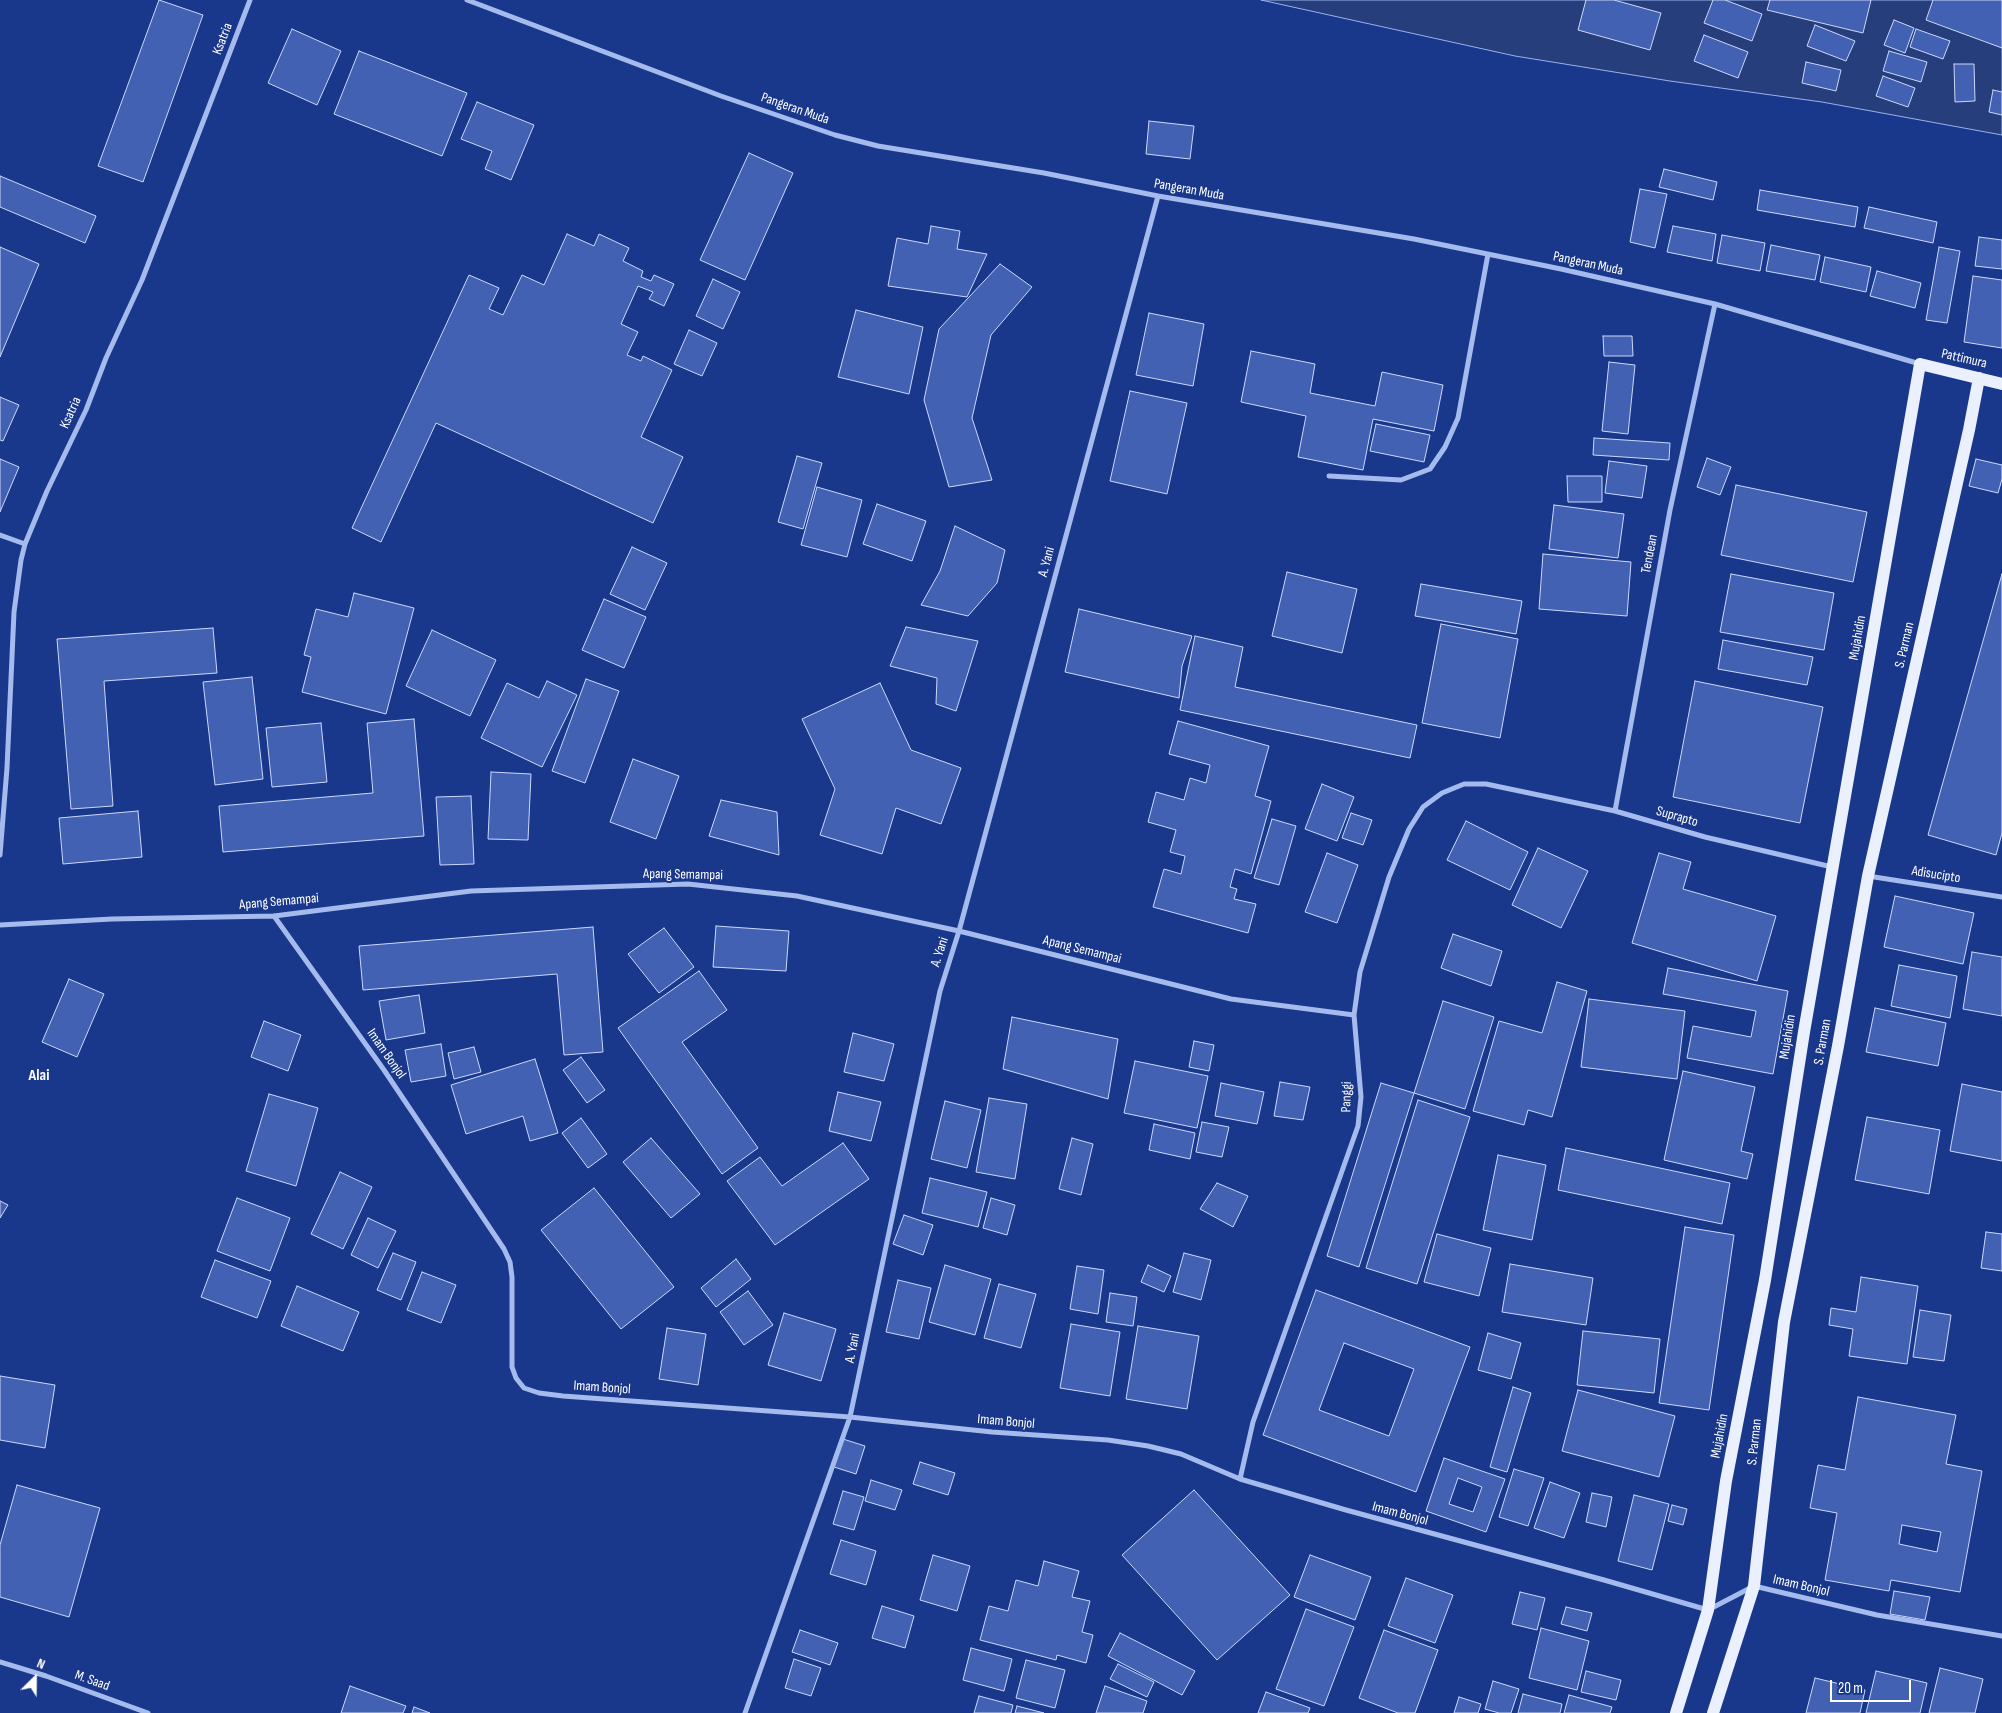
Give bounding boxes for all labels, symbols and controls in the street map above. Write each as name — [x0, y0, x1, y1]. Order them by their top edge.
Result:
street label: Ksatria — [209, 21, 237, 57]
street label: Pangeran Muda — [759, 89, 831, 129]
street label: Pangeran Muda — [1153, 176, 1225, 204]
street label: Pangeran Muda — [1551, 248, 1625, 280]
street label: Pattimura — [1940, 346, 1988, 372]
street label: Ksatria — [57, 395, 85, 431]
street label: Tendean — [1638, 533, 1662, 575]
street label: A. Yani — [1035, 545, 1059, 579]
street label: Mujahidin — [1846, 614, 1870, 662]
street label: S. Parman — [1892, 621, 1918, 669]
street label: Suprapto — [1654, 803, 1700, 831]
street label: Adisucipto — [1910, 863, 1962, 887]
street label: Apang Semampai — [643, 866, 723, 884]
street label: Apang Semampai — [238, 890, 320, 914]
street label: Apang Semampai — [1041, 932, 1123, 968]
street label: A. Yani — [927, 935, 953, 969]
street label: Mujahidin — [1776, 1013, 1800, 1061]
street label: S. Parman — [1811, 1018, 1835, 1066]
street label: Imam Bonjol — [363, 1026, 409, 1082]
district label: Alai — [29, 1066, 49, 1086]
street label: Panggi — [1338, 1081, 1356, 1113]
street label: A. Yani — [842, 1332, 864, 1364]
street label: Imam Bonjol — [573, 1378, 631, 1398]
street label: Imam Bonjol — [977, 1411, 1035, 1433]
street label: Mujahidin — [1707, 1412, 1733, 1460]
street label: S. Parman — [1744, 1418, 1766, 1466]
street label: Imam Bonjol — [1370, 1498, 1430, 1530]
street label: Imam Bonjol — [1771, 1571, 1831, 1601]
north arrow — [10, 1653, 60, 1703]
text: N — [34, 1654, 48, 1673]
street label: M. Saad — [72, 1667, 112, 1695]
scale bar — [1832, 1670, 1913, 1702]
text: 20 m — [1838, 1679, 1863, 1698]

